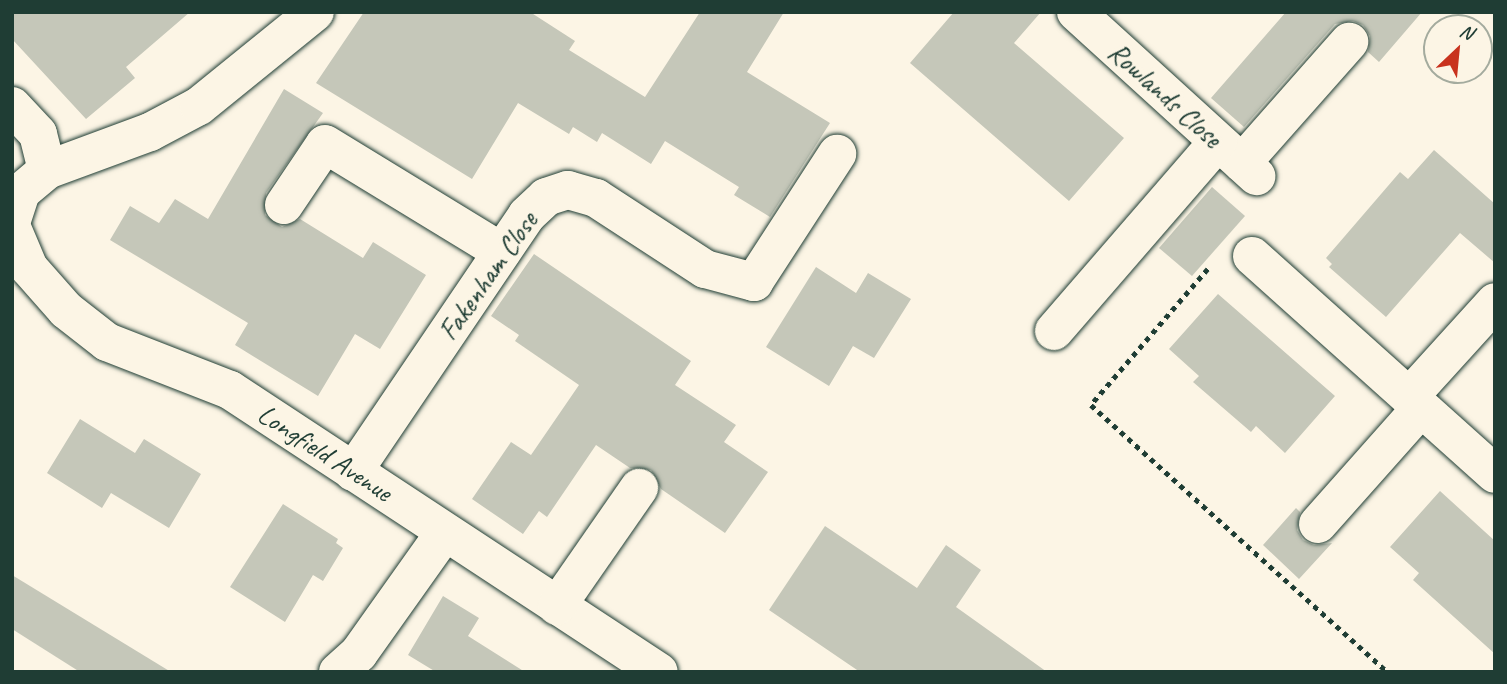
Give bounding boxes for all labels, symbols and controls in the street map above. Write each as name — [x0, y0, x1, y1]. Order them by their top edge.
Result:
north arrow — [1423, 14, 1493, 84]
text: N — [1456, 19, 1477, 45]
street label: Rowlands Close — [1101, 35, 1229, 155]
street label: Fakenham Close — [431, 205, 545, 347]
street label: Longfield Avenue — [252, 397, 398, 509]

